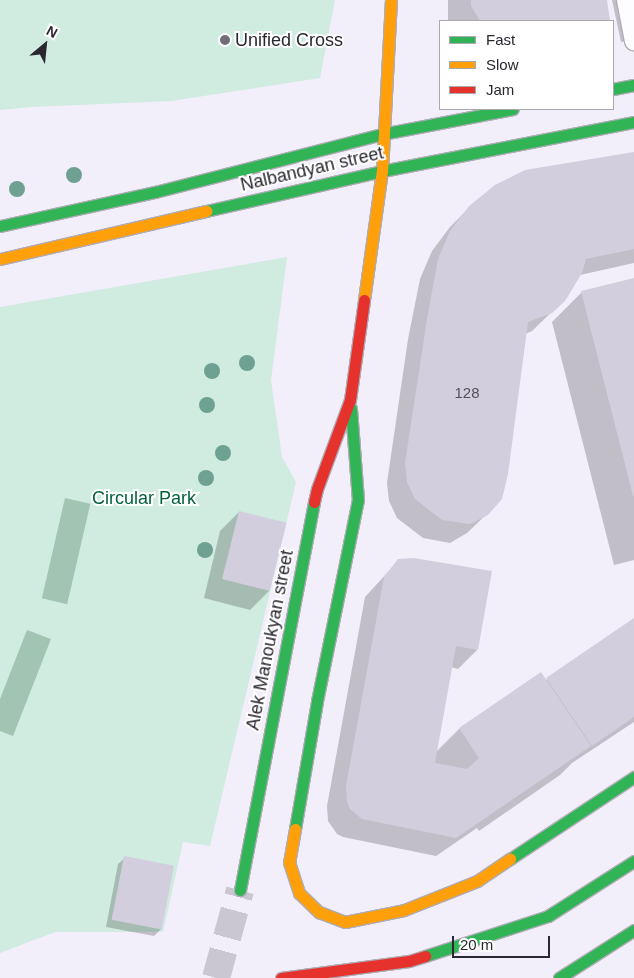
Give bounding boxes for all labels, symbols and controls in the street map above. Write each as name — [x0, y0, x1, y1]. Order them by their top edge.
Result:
north arrow — [20, 20, 70, 70]
legend — [439, 20, 614, 110]
text: N — [44, 22, 60, 41]
place label: Unified Cross — [235, 29, 343, 51]
text: Fast — [486, 31, 515, 48]
marker: Unified Cross — [219, 34, 231, 46]
text: Slow — [486, 56, 519, 73]
text: Jam — [486, 81, 514, 98]
street label: Nalbandyan street — [238, 142, 386, 196]
house number: 128 — [454, 384, 480, 402]
park label: Circular Park — [92, 487, 196, 509]
street label: Alek Manoukyan street — [242, 548, 298, 732]
scale bar — [454, 926, 552, 958]
text: 20 m — [460, 936, 493, 953]

